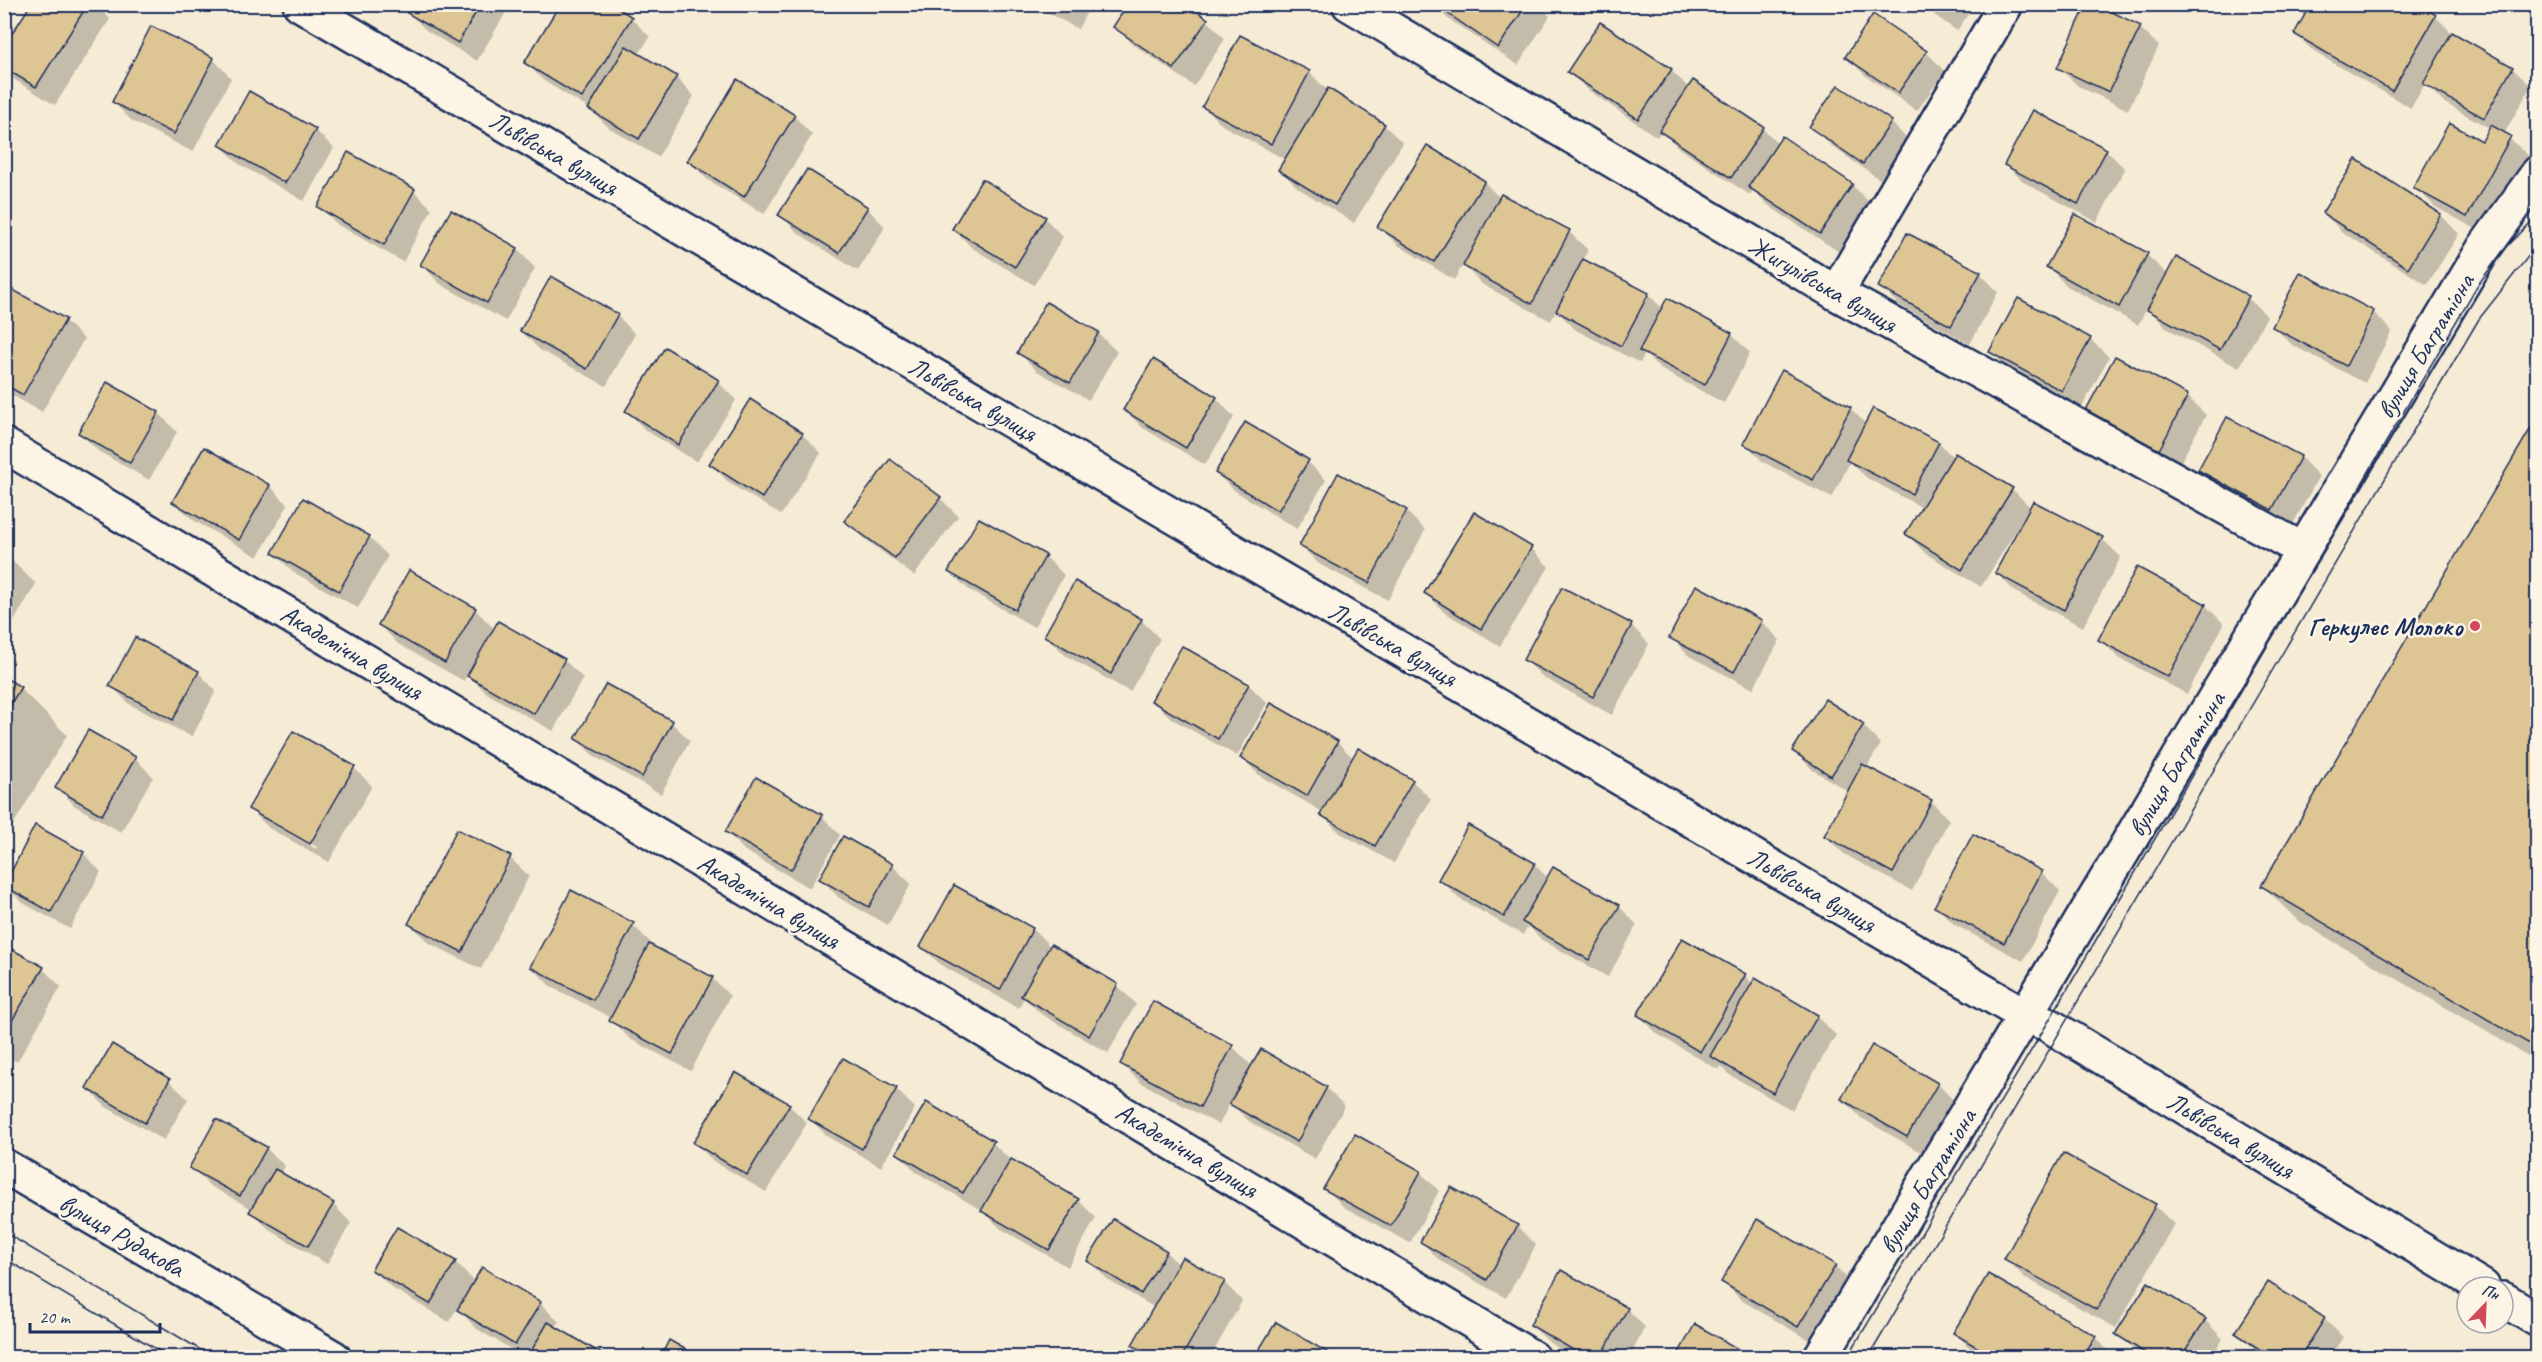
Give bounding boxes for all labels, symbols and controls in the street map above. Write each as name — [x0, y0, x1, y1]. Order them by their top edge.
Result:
street label: Львівська вулиця — [484, 103, 625, 204]
street label: Жигулівська вулиця — [1743, 229, 1904, 341]
street label: вулиця Багратіона — [2369, 266, 2482, 425]
street label: Львівська вулиця — [903, 349, 1044, 450]
street label: Львівська вулиця — [1323, 594, 1464, 695]
street label: Академічна вулиця — [275, 597, 430, 709]
place label: Геркулес Молоко — [2308, 610, 2465, 643]
marker: Геркулес Молоко — [2468, 619, 2482, 633]
street label: вулиця Багратіона — [2120, 684, 2233, 843]
street label: Львівська вулиця — [1742, 840, 1883, 941]
street label: Академічна вулиця — [692, 846, 847, 958]
street label: Львівська вулиця — [2161, 1084, 2302, 1187]
street label: Академічна вулиця — [1110, 1095, 1265, 1207]
street label: вулиця Багратіона — [1871, 1101, 1984, 1260]
street label: вулиця Рудакова — [53, 1186, 192, 1285]
north arrow — [2455, 1275, 2515, 1335]
text: Пн — [2479, 1280, 2503, 1305]
scale bar — [30, 1296, 160, 1334]
text: 20 m — [39, 1306, 72, 1328]

